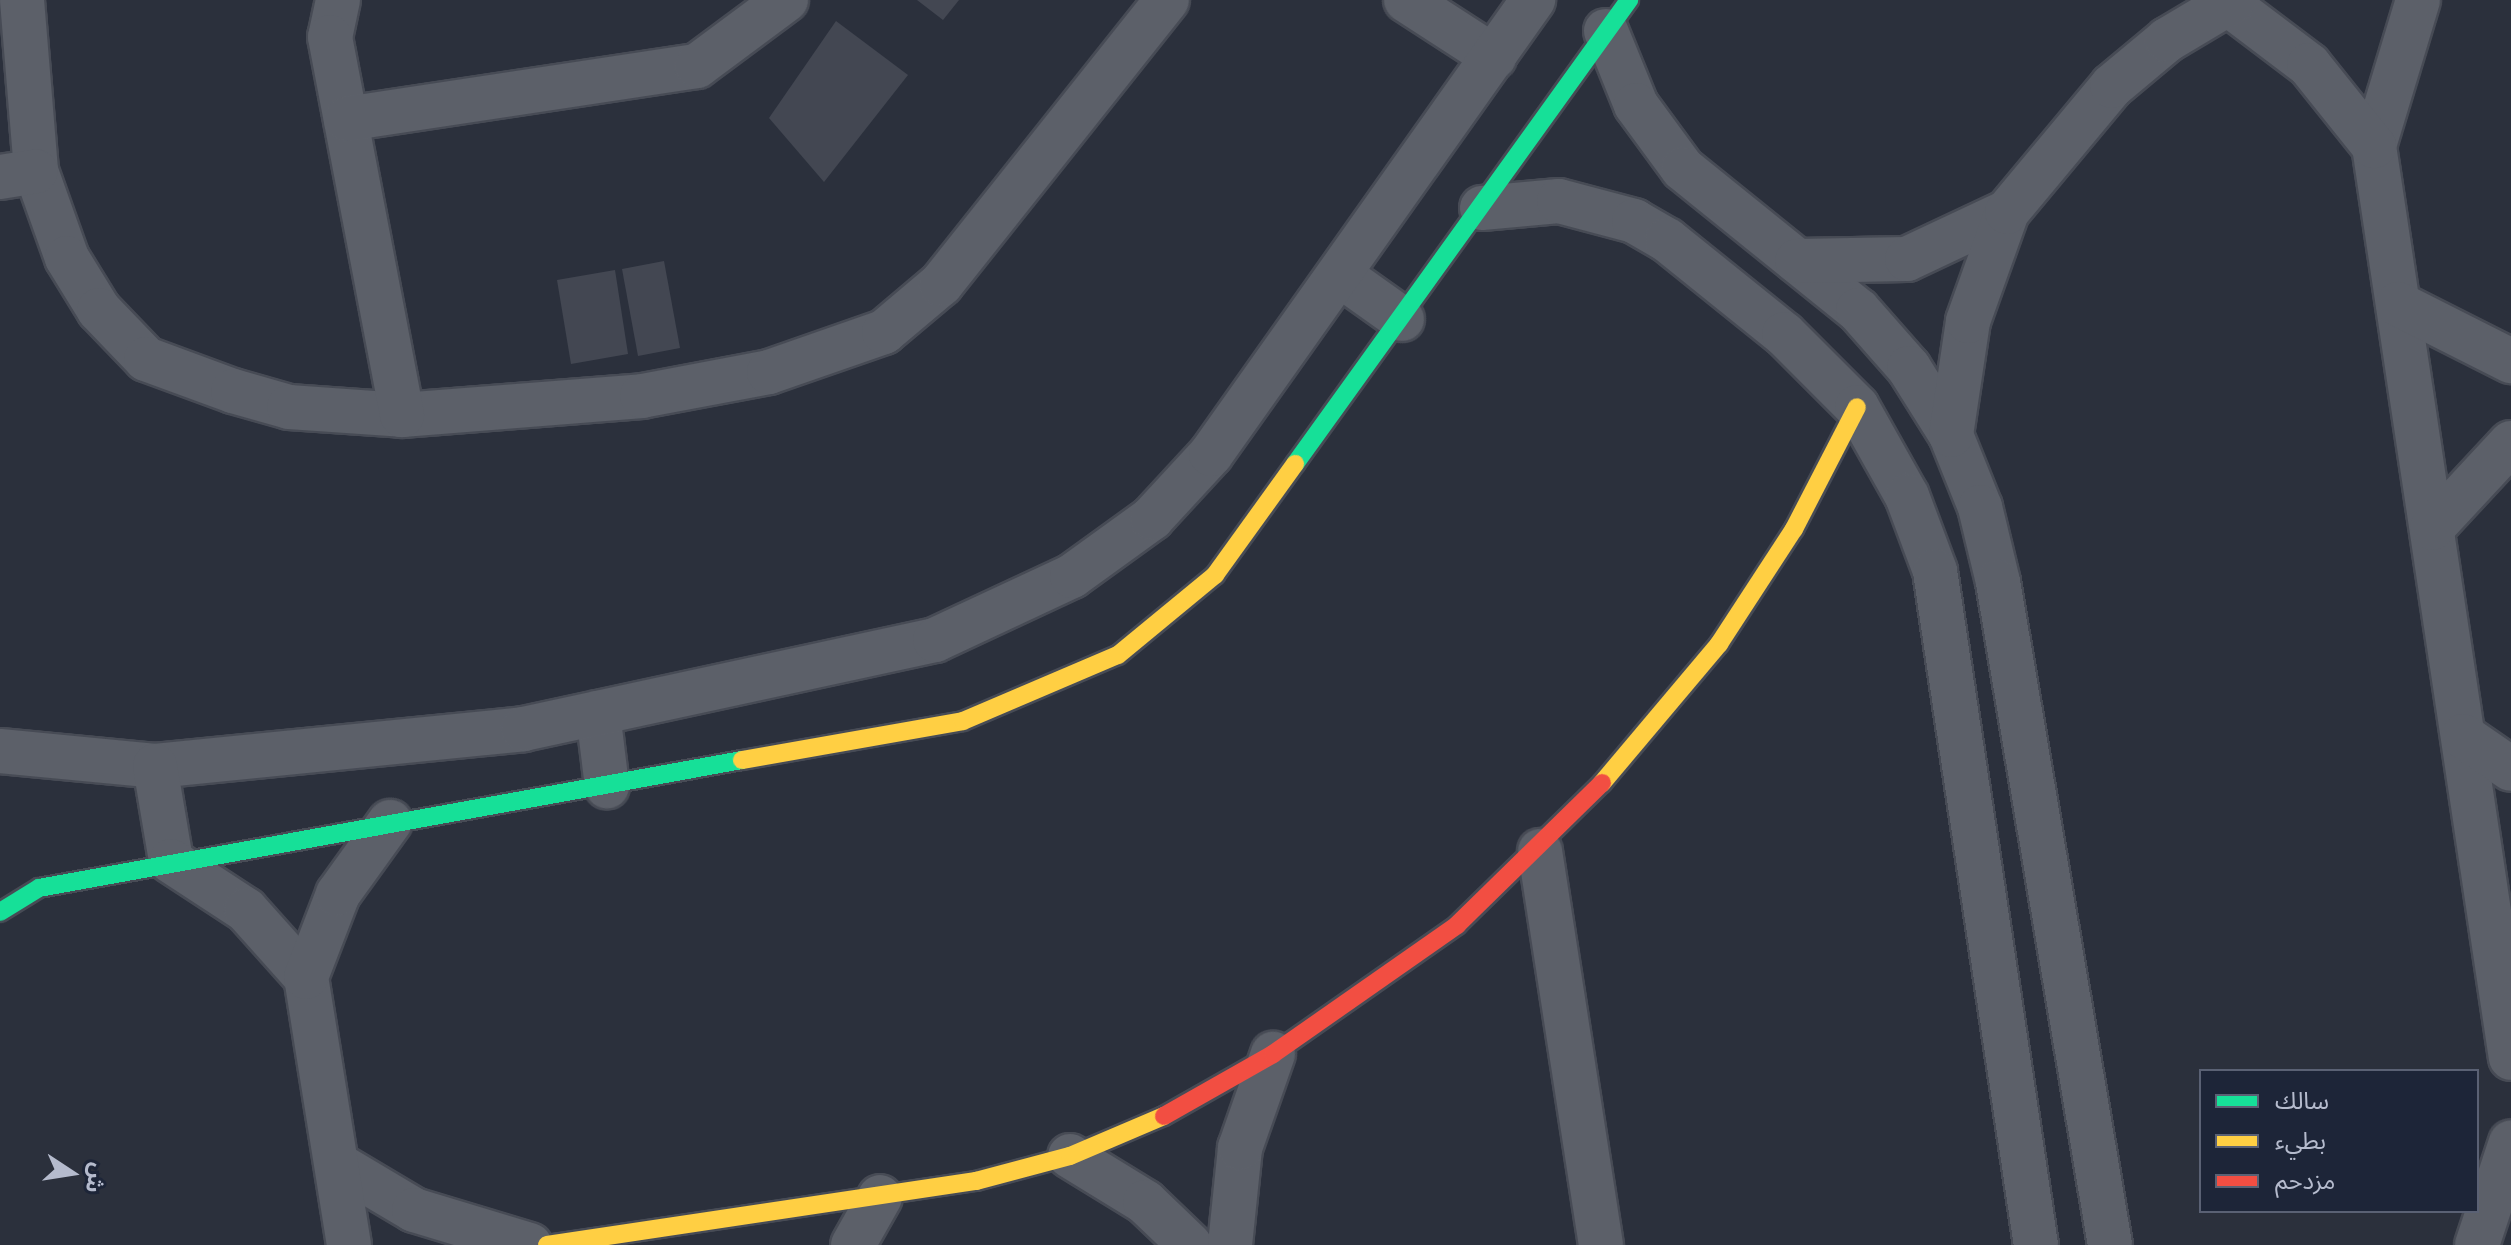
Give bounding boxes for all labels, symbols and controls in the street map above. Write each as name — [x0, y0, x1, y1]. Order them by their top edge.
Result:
legend — [2199, 1069, 2479, 1213]
text: سالك — [2275, 1086, 2329, 1115]
text: بطيء — [2275, 1126, 2326, 1155]
north arrow — [32, 1133, 112, 1213]
text: ش — [80, 1161, 112, 1196]
text: مزدحم — [2275, 1166, 2335, 1195]

